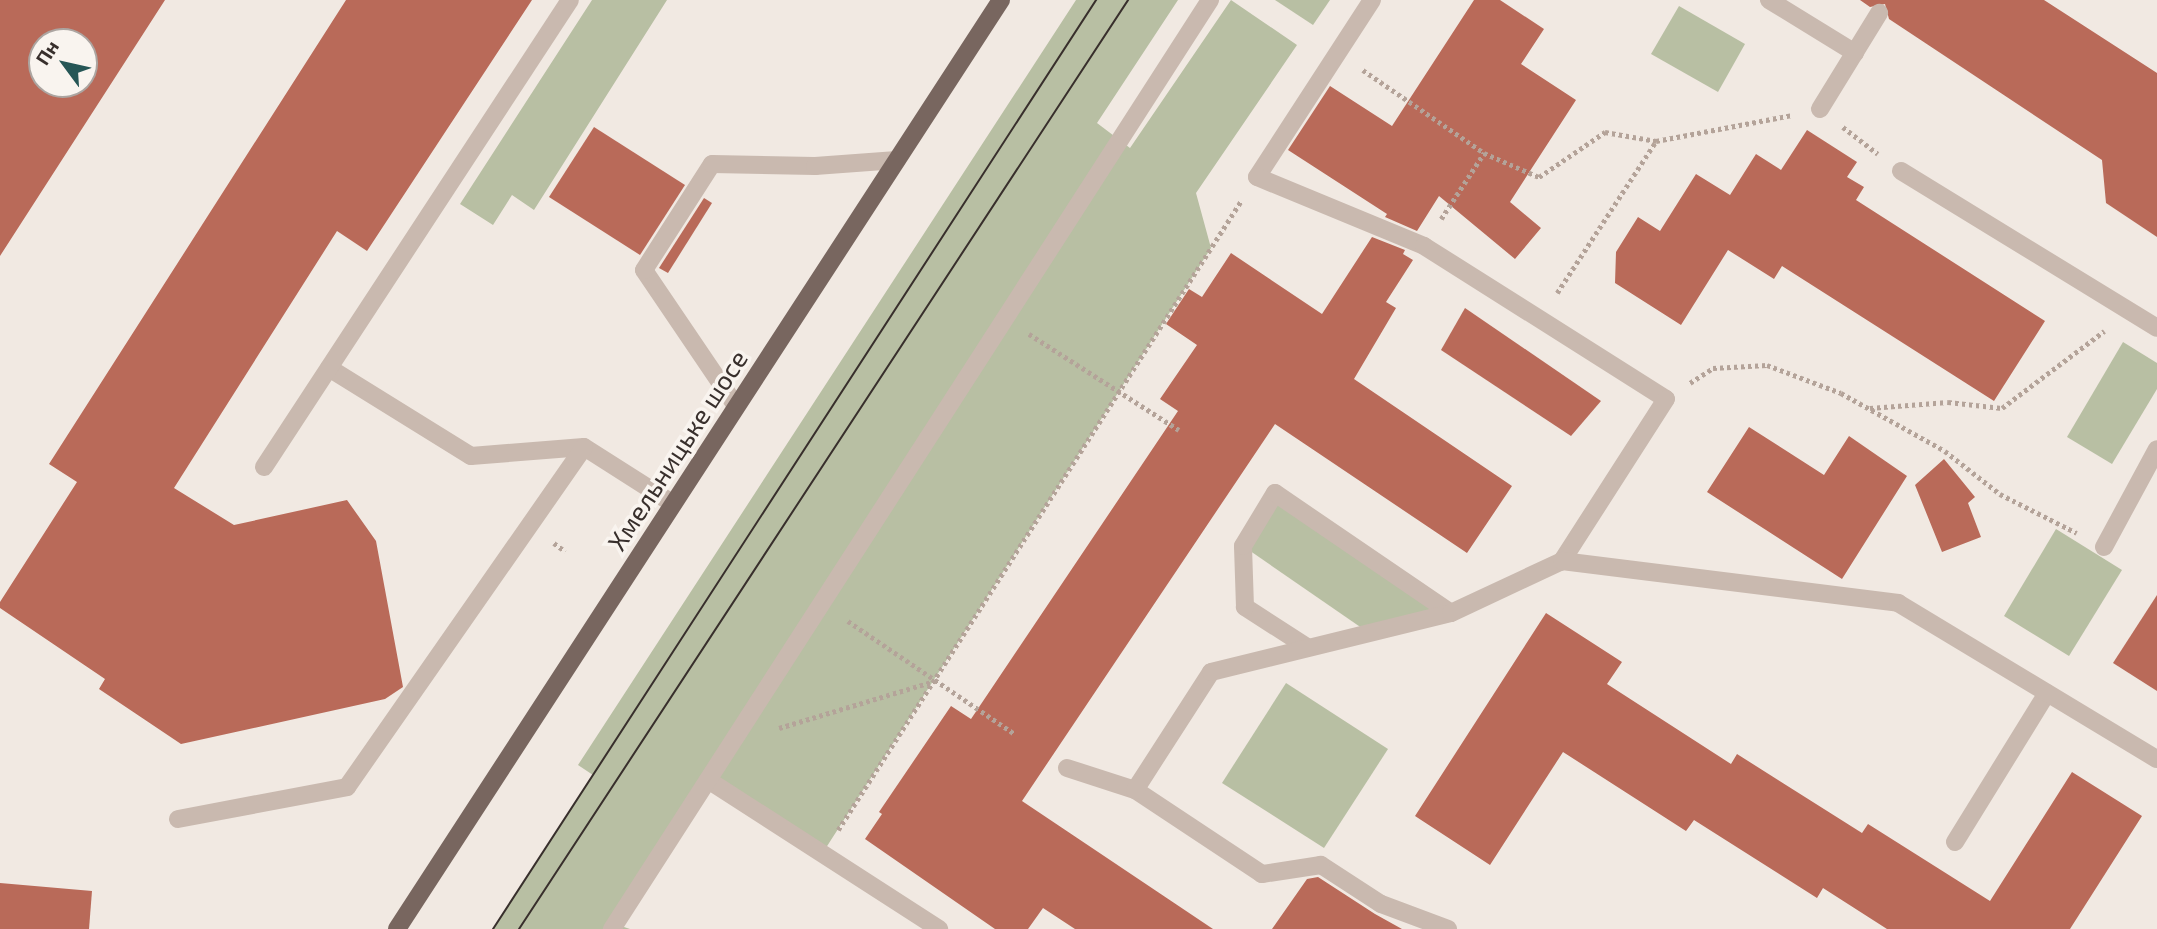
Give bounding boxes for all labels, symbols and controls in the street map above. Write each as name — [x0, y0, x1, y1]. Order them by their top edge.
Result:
north arrow — [28, 28, 98, 98]
text: Пн — [30, 36, 63, 69]
street label: Хмельницьке шосе — [601, 344, 753, 556]

